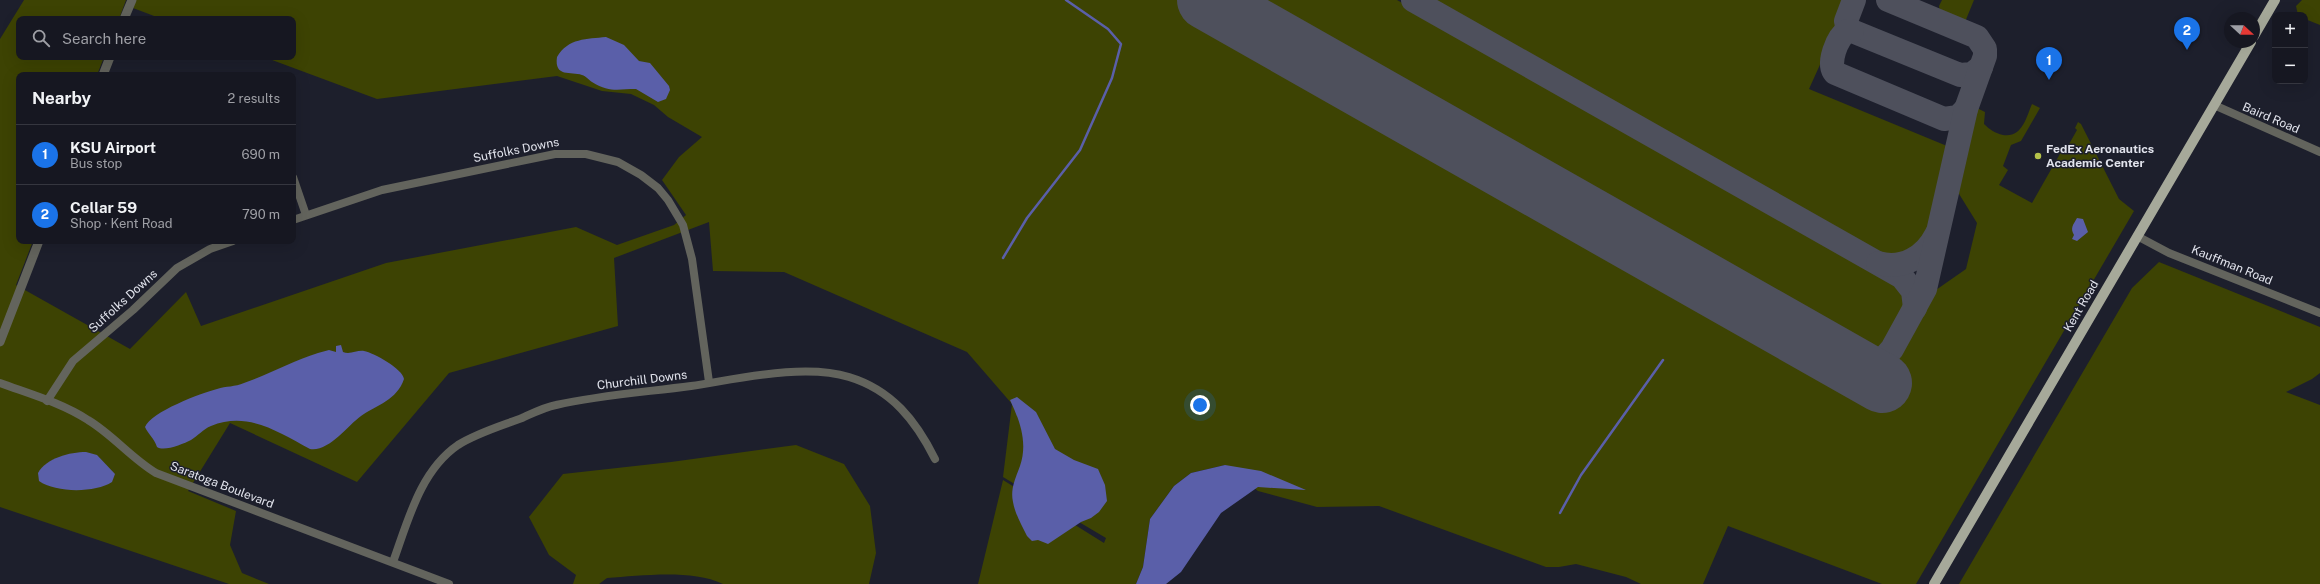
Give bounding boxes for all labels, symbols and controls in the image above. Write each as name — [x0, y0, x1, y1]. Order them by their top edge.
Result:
north arrow — [2224, 12, 2260, 48]
map controls — [2272, 12, 2308, 84]
button: + — [2272, 12, 2308, 48]
search box — [16, 16, 296, 60]
pin: 2 — [2174, 17, 2200, 50]
icon: search — [30, 27, 52, 49]
text: Search here — [62, 30, 146, 47]
pin: 1 — [2036, 47, 2062, 80]
button: − — [2272, 48, 2308, 84]
text: Nearby — [32, 88, 91, 108]
text: 2 results — [228, 91, 280, 106]
street label: Baird Road — [2240, 100, 2302, 136]
street label: Suffolks Downs — [472, 135, 560, 165]
text: KSU Airport — [70, 139, 156, 156]
place label: FedEx Aeronautics Academic Center — [2046, 142, 2154, 170]
text: 1 — [42, 147, 48, 162]
text: 690 m — [242, 147, 280, 162]
marker: FedEx Aeronautics Academic Center — [2033, 151, 2043, 161]
text: Bus stop — [70, 156, 122, 171]
text: Cellar 59 — [70, 199, 137, 216]
text: 2 — [41, 207, 49, 222]
text: 790 m — [242, 207, 280, 222]
text: Shop · Kent Road — [70, 216, 173, 231]
street label: Kauffman Road — [2189, 242, 2275, 288]
street label: Suffolks Downs — [86, 267, 160, 335]
street label: Kent Road — [2061, 278, 2101, 334]
street label: Churchill Downs — [596, 368, 688, 392]
your location — [1190, 395, 1210, 415]
street label: Saratoga Boulevard — [168, 459, 276, 511]

